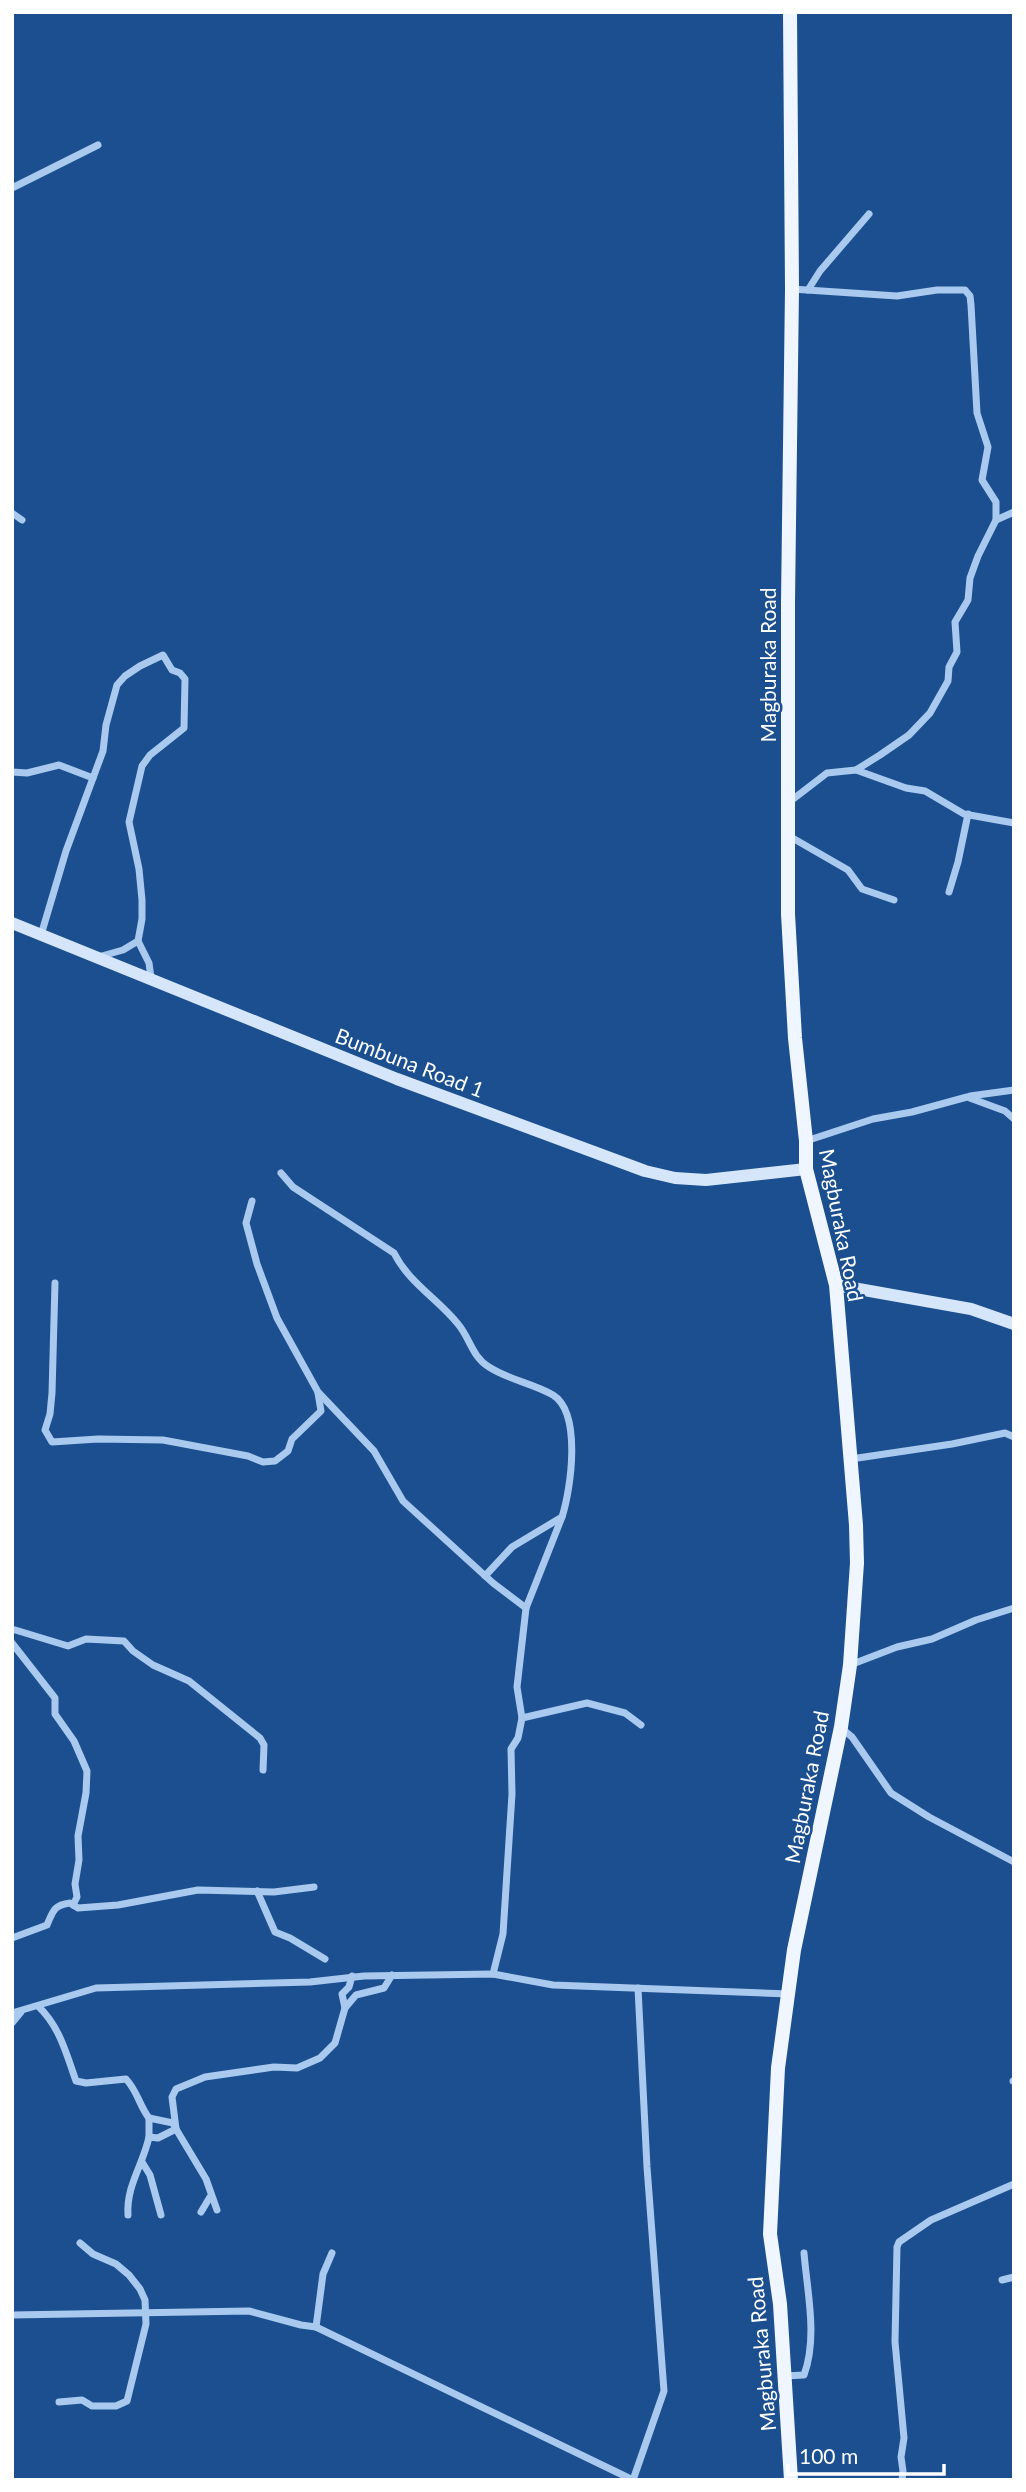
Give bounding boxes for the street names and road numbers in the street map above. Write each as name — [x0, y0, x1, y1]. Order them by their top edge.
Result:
street label: Magburaka Road — [755, 588, 780, 742]
street label: Bumbuna Road 1 — [332, 1022, 488, 1102]
street label: Magburaka Road — [815, 1147, 869, 1303]
street label: Magburaka Road — [779, 1709, 833, 1865]
street label: Magburaka Road — [742, 2276, 780, 2432]

